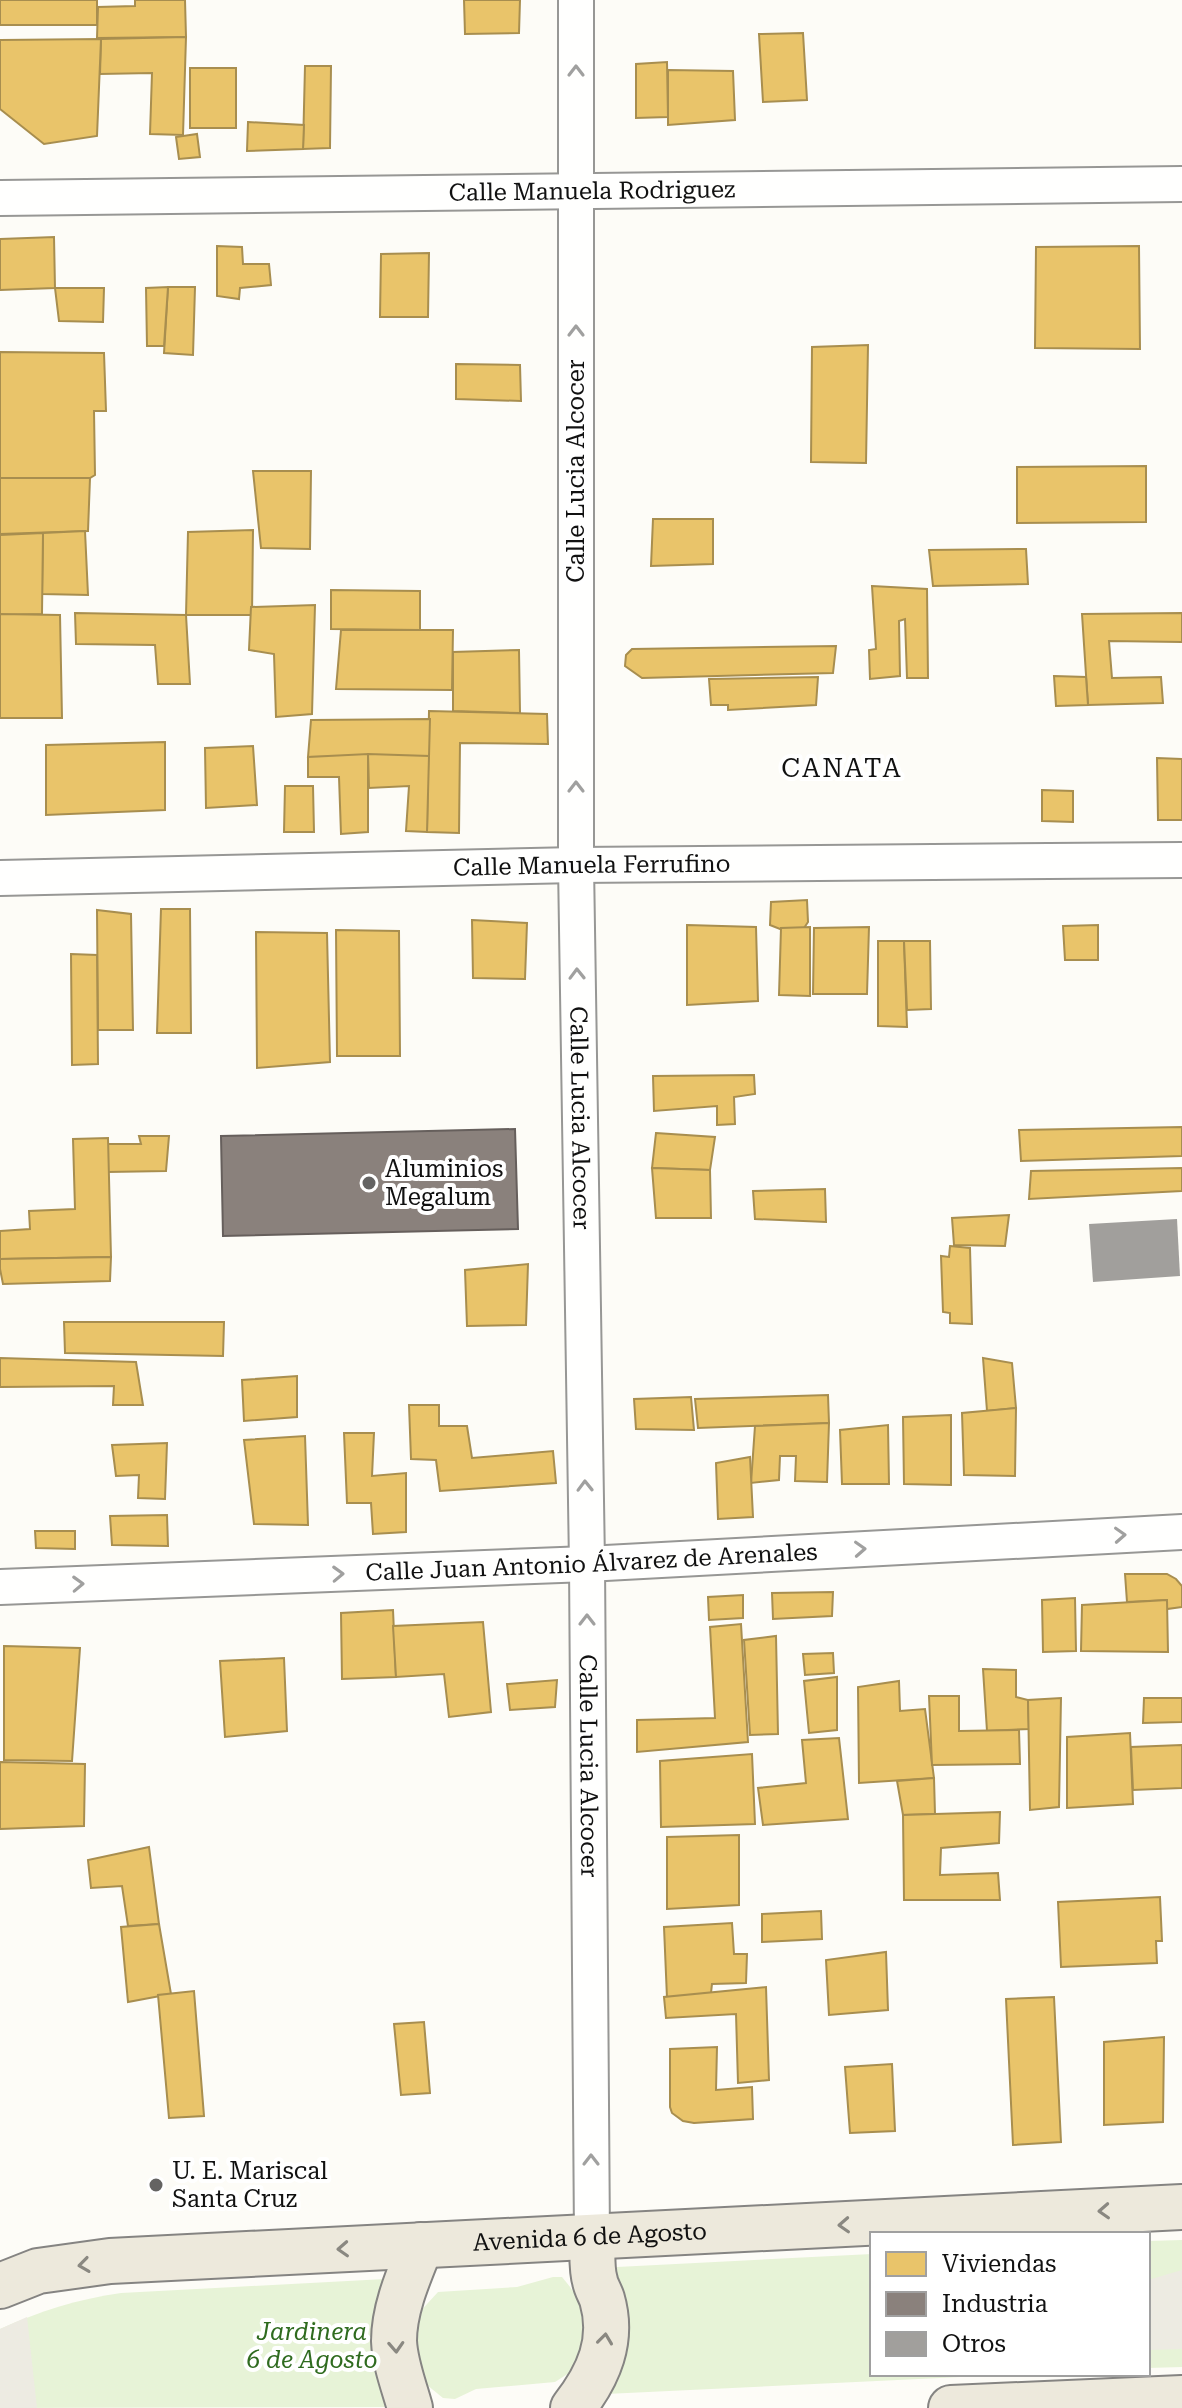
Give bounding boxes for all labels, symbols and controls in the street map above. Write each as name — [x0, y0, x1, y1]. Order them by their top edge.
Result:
one-way arrow — [567, 64, 585, 77]
street label: Calle Manuela Rodriguez — [448, 175, 735, 207]
one-way arrow — [567, 324, 585, 337]
street label: Calle Lucia Alcocer — [562, 359, 590, 583]
district label: CANATA — [781, 753, 903, 783]
one-way arrow — [567, 780, 585, 793]
street label: Calle Manuela Ferrufino — [453, 850, 731, 882]
one-way arrow — [568, 967, 586, 980]
street label: Calle Lucia Alcocer — [564, 1006, 596, 1230]
place label: Aluminios Megalum — [385, 1155, 503, 1211]
marker: Aluminios Megalum — [360, 1174, 378, 1192]
one-way arrow — [577, 1479, 594, 1492]
one-way arrow — [1114, 1527, 1127, 1544]
street label: Calle Juan Antonio Álvarez de Arenales — [365, 1538, 818, 1587]
one-way arrow — [854, 1541, 867, 1558]
one-way arrow — [332, 1565, 345, 1582]
one-way arrow — [72, 1575, 85, 1592]
one-way arrow — [578, 1613, 596, 1626]
street label: Calle Lucia Alcocer — [574, 1654, 603, 1878]
one-way arrow — [583, 2153, 600, 2166]
place label: U. E. Mariscal Santa Cruz — [172, 2157, 328, 2213]
marker: U. E. Mariscal Santa Cruz — [147, 2176, 165, 2194]
one-way arrow — [1097, 2203, 1110, 2220]
one-way arrow — [837, 2216, 850, 2233]
street label: Avenida 6 de Agosto — [472, 2217, 707, 2257]
legend — [870, 2232, 1150, 2376]
one-way arrow — [336, 2240, 349, 2257]
text: Viviendas — [942, 2250, 1056, 2278]
one-way arrow — [77, 2256, 90, 2273]
text: Industria — [942, 2290, 1048, 2318]
park label: Jardinera 6 de Agosto — [247, 2318, 377, 2374]
text: Otros — [942, 2330, 1006, 2358]
one-way arrow — [597, 2332, 614, 2345]
one-way arrow — [387, 2341, 404, 2354]

